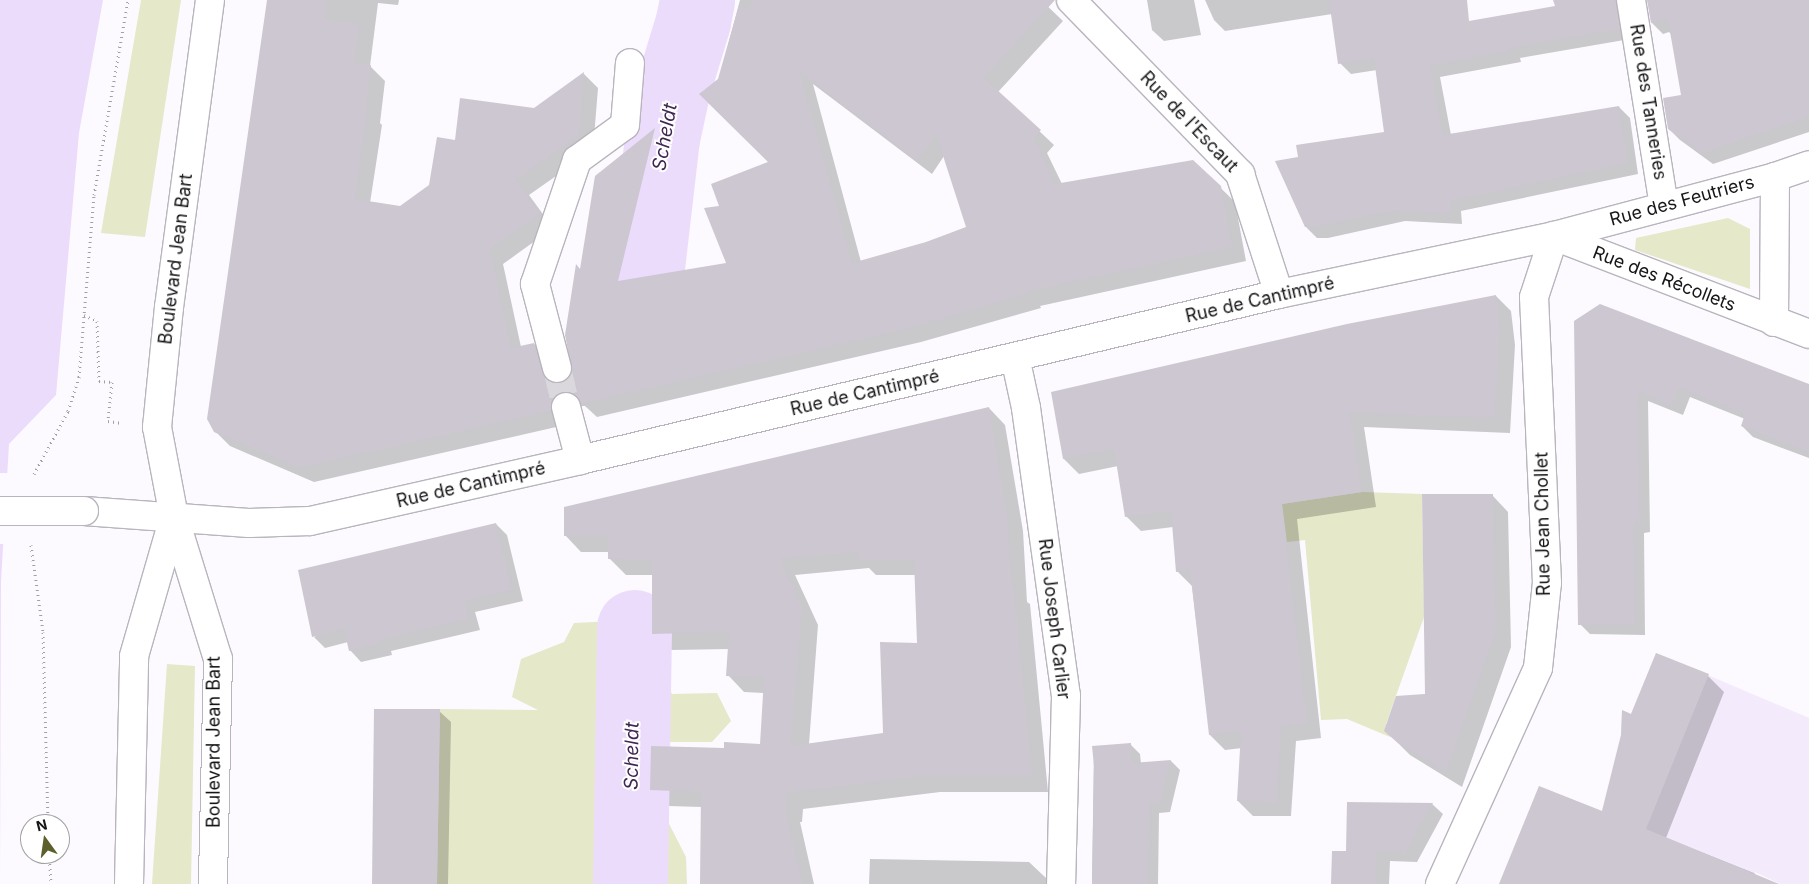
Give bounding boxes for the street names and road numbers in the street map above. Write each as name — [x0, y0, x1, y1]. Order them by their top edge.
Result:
street label: Rue des Tanneries — [1625, 23, 1671, 181]
street label: Rue de l'Escaut — [1136, 67, 1242, 177]
street label: Rue des Feutriers — [1607, 171, 1757, 231]
street label: Boulevard Jean Bart — [155, 172, 197, 346]
street label: Rue des Récollets — [1590, 242, 1738, 316]
street label: Rue de Cantimpré — [1183, 272, 1337, 328]
street label: Rue de Cantimpré — [788, 365, 942, 421]
street label: Rue Jean Chollet — [1531, 452, 1555, 596]
street label: Rue de Cantimpré — [394, 457, 548, 513]
street label: Rue Joseph Carlier — [1033, 537, 1075, 701]
street label: Boulevard Jean Bart — [203, 656, 225, 828]

